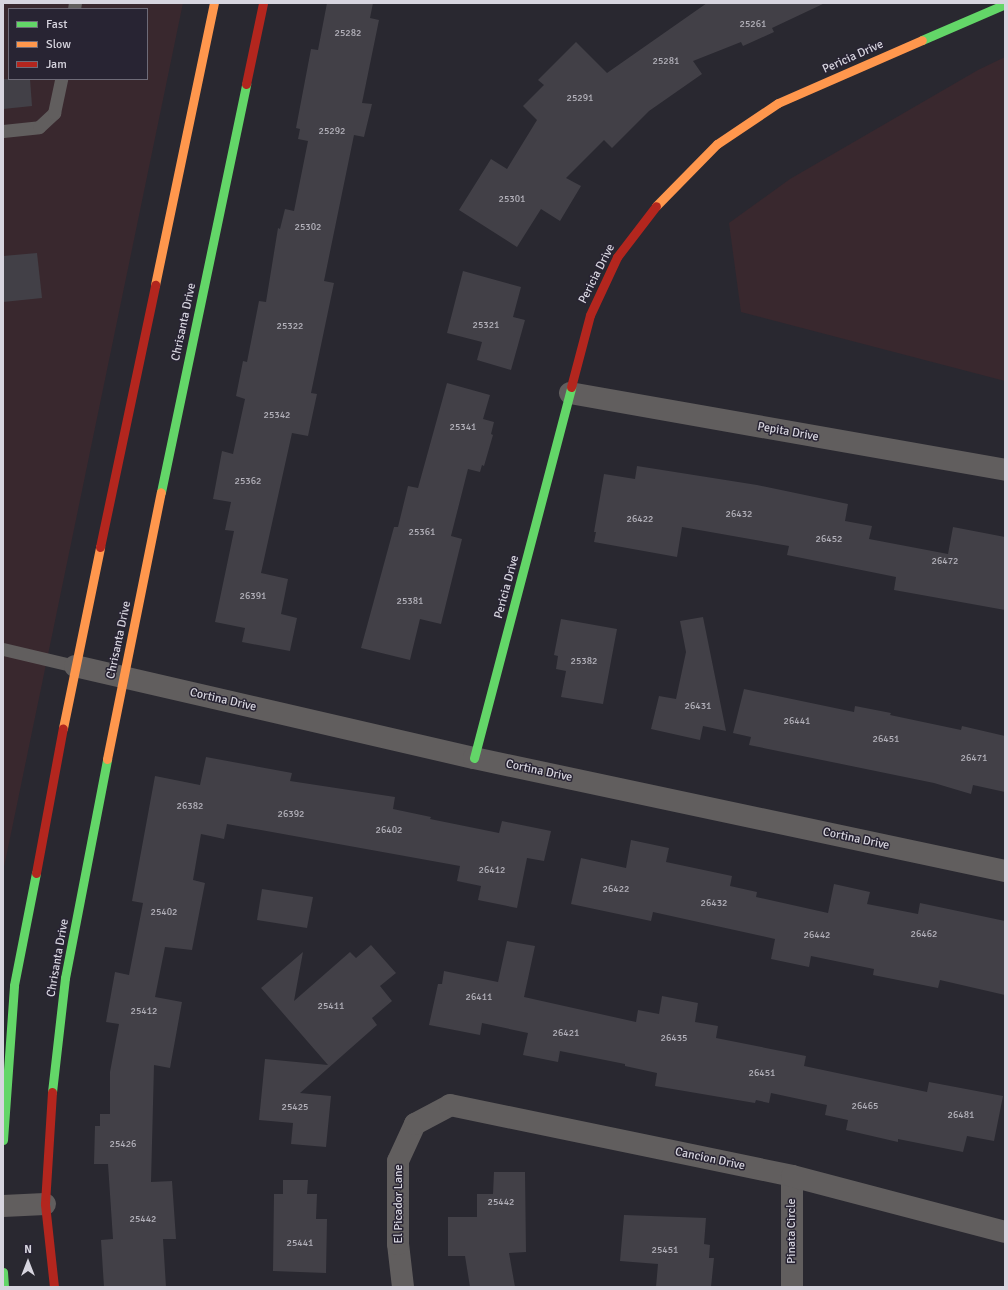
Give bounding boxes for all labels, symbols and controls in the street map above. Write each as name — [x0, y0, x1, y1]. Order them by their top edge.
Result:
legend — [8, 8, 148, 80]
text: Fast — [46, 17, 67, 32]
house number: 25261 — [740, 19, 766, 31]
house number: 25282 — [335, 28, 361, 40]
text: Slow — [46, 37, 71, 52]
street label: Pericia Drive — [820, 37, 886, 77]
house number: 25281 — [653, 56, 679, 68]
text: Jam — [46, 57, 67, 72]
house number: 25291 — [567, 93, 593, 105]
house number: 25292 — [319, 126, 345, 138]
house number: 25301 — [499, 194, 525, 206]
house number: 25302 — [295, 222, 321, 234]
street label: Pericia Drive — [576, 242, 618, 306]
street label: Chrisanta Drive — [169, 282, 199, 362]
house number: 25321 — [473, 320, 499, 332]
house number: 25322 — [277, 321, 303, 333]
house number: 25342 — [264, 410, 290, 422]
street label: Pepita Drive — [756, 420, 820, 444]
house number: 25341 — [450, 422, 476, 434]
house number: 25362 — [235, 476, 261, 488]
house number: 26432 — [726, 509, 752, 521]
house number: 26422 — [627, 514, 653, 526]
house number: 25361 — [409, 527, 435, 539]
house number: 26452 — [816, 534, 842, 546]
street label: Pericia Drive — [492, 554, 522, 620]
house number: 26472 — [932, 556, 958, 568]
house number: 26391 — [240, 591, 266, 603]
house number: 25381 — [397, 596, 423, 608]
street label: Chrisanta Drive — [104, 600, 134, 680]
house number: 25382 — [571, 656, 597, 668]
street label: Cortina Drive — [188, 685, 258, 715]
house number: 26431 — [685, 701, 711, 713]
house number: 26441 — [784, 716, 810, 728]
house number: 26451 — [873, 734, 899, 746]
house number: 26471 — [961, 753, 987, 765]
street label: Cortina Drive — [504, 757, 574, 785]
house number: 26382 — [177, 801, 203, 813]
house number: 26392 — [278, 809, 304, 821]
house number: 26402 — [376, 825, 402, 837]
street label: Cortina Drive — [821, 825, 891, 853]
house number: 26412 — [479, 865, 505, 877]
house number: 26422 — [603, 884, 629, 896]
house number: 26432 — [701, 898, 727, 910]
house number: 25402 — [151, 907, 177, 919]
street label: Chrisanta Drive — [44, 918, 72, 998]
house number: 26462 — [911, 929, 937, 941]
house number: 26442 — [804, 930, 830, 942]
house number: 26411 — [466, 992, 492, 1004]
house number: 25411 — [318, 1001, 344, 1013]
house number: 25412 — [131, 1006, 157, 1018]
house number: 26421 — [553, 1028, 579, 1040]
house number: 26435 — [661, 1033, 687, 1045]
house number: 26451 — [749, 1068, 775, 1080]
house number: 26465 — [852, 1101, 878, 1113]
house number: 25425 — [282, 1102, 308, 1114]
house number: 26481 — [948, 1110, 974, 1122]
house number: 25426 — [110, 1139, 136, 1151]
street label: Cancion Drive — [674, 1145, 746, 1173]
street label: El Picador Lane — [392, 1164, 406, 1244]
house number: 25442 — [488, 1197, 514, 1209]
street label: Pinata Circle — [785, 1198, 799, 1264]
house number: 25442 — [130, 1214, 156, 1226]
house number: 25441 — [287, 1238, 313, 1250]
north arrow — [8, 1242, 48, 1282]
text: N — [24, 1243, 32, 1256]
house number: 25451 — [652, 1245, 678, 1257]

